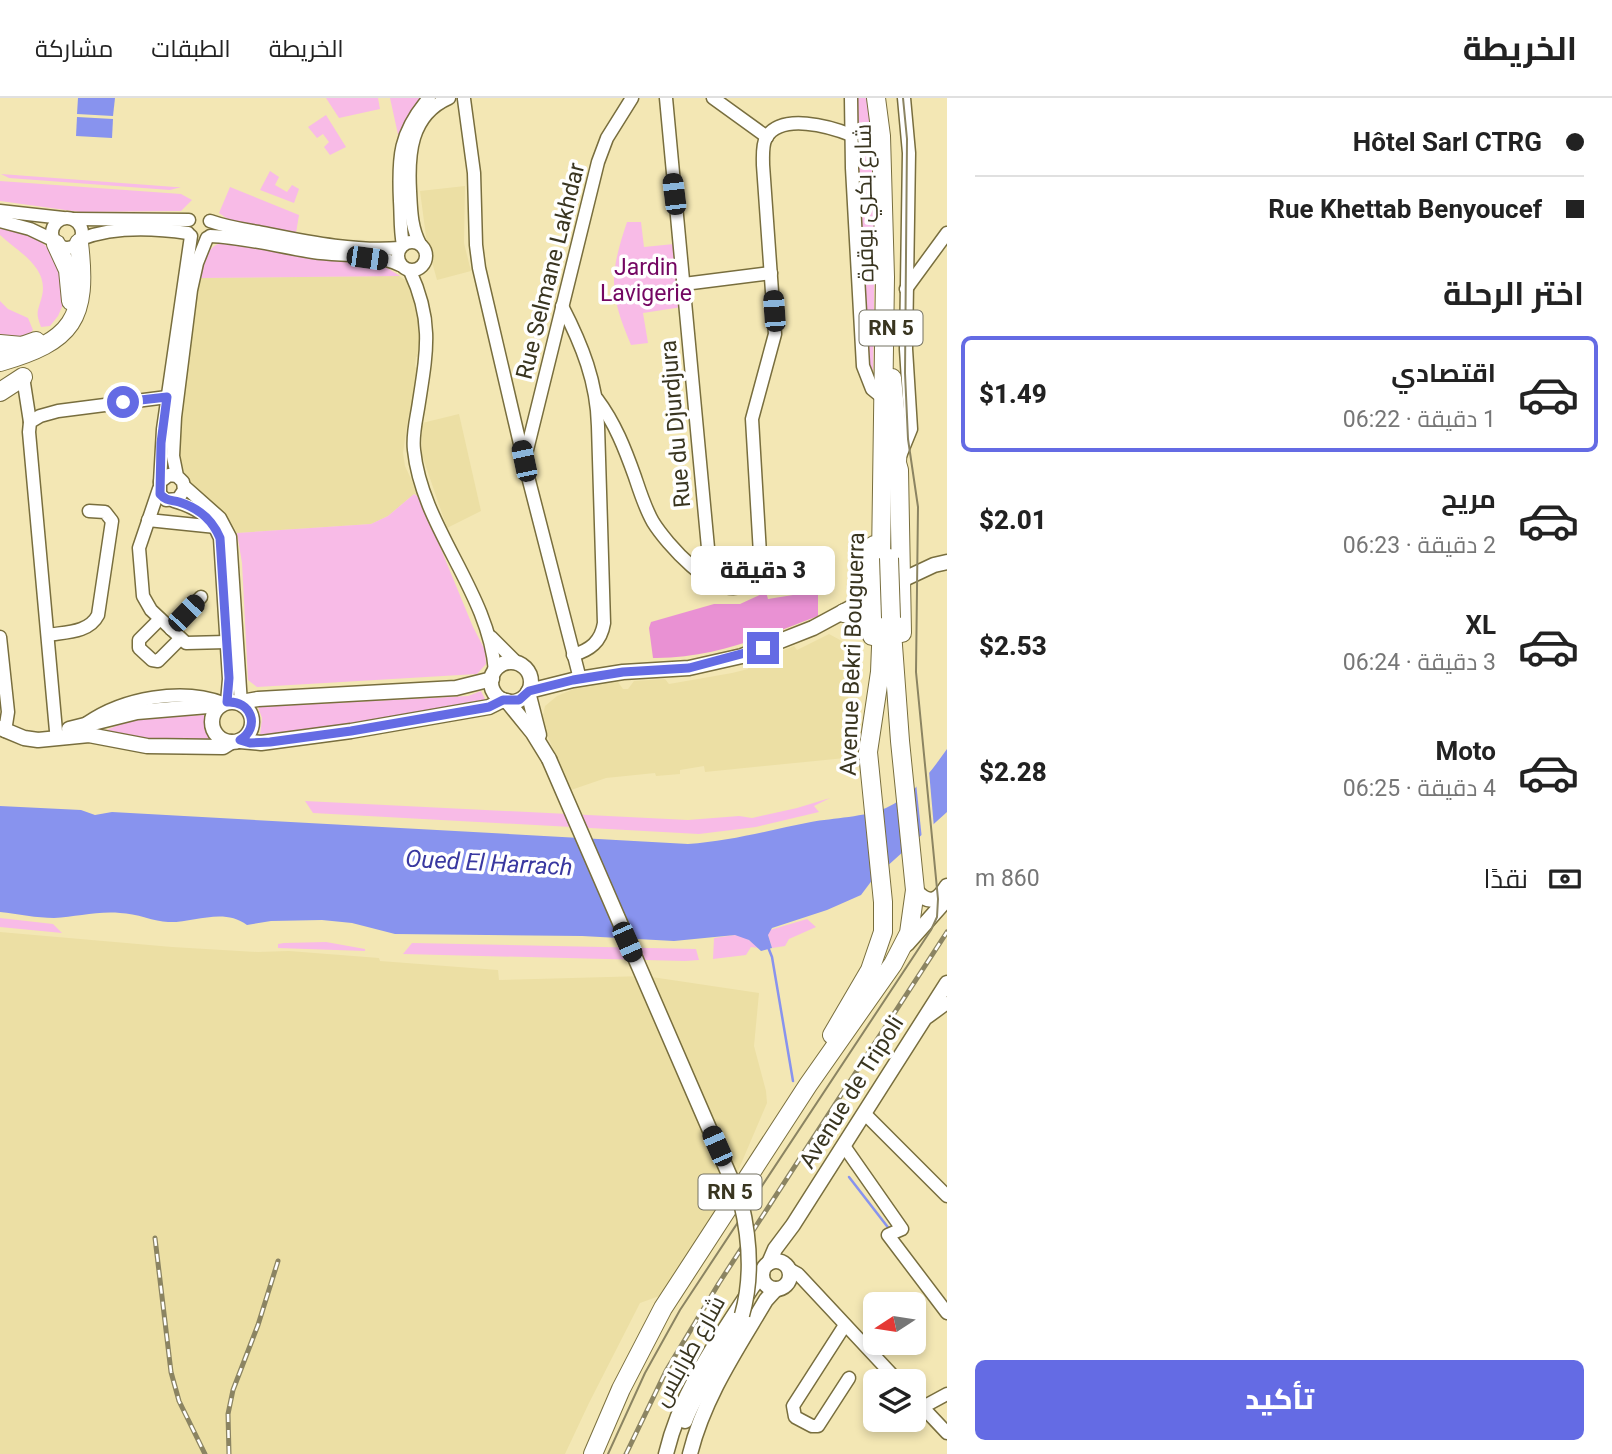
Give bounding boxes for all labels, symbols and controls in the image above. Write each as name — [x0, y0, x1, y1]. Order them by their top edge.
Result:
text: الخريطة — [1463, 29, 1577, 68]
text: مشاركة — [35, 35, 113, 63]
text: الطبقات — [151, 35, 231, 63]
text: الخريطة — [269, 35, 344, 63]
street label: شارع بكري بوقرة — [850, 123, 883, 282]
text: Hôtel Sarl CTRG — [1353, 127, 1542, 157]
street label: Rue Selmane Lakhdar — [511, 160, 590, 382]
car — [662, 172, 687, 216]
text: Rue Khettab Benyoucef — [1268, 194, 1542, 224]
car — [345, 245, 390, 271]
park label: Jardin Lavigerie — [600, 254, 692, 307]
text: اختر الرحلة — [1443, 275, 1584, 313]
car — [763, 289, 786, 333]
road number: RN 5 — [860, 310, 922, 345]
street label: Rue du Djurdjura — [655, 339, 696, 509]
text: اقتصادي — [1391, 358, 1496, 388]
icon: car — [1517, 363, 1580, 426]
text: $1.49 — [979, 379, 1047, 409]
route start — [107, 386, 139, 418]
text: 1 دقيقة · 06:22 — [1343, 406, 1496, 433]
car — [510, 438, 539, 484]
text: مريح — [1441, 484, 1496, 514]
icon: car — [1517, 489, 1580, 552]
text: $2.01 — [979, 505, 1047, 535]
street label: Avenue Bekri Bouguerra — [835, 532, 870, 776]
text: 2 دقيقة · 06:23 — [1343, 532, 1496, 559]
callout: 3 دقيقة — [691, 546, 835, 596]
text: 3 دقيقة — [720, 557, 806, 584]
car — [164, 591, 209, 635]
text: XL — [1465, 610, 1496, 640]
icon: car — [1517, 615, 1580, 678]
text: $2.53 — [979, 631, 1047, 661]
route end — [747, 632, 779, 664]
text: 3 دقيقة · 06:24 — [1343, 649, 1496, 676]
text: Moto — [1435, 736, 1496, 766]
icon: car — [1517, 741, 1580, 804]
text: $2.28 — [979, 757, 1047, 787]
text: 4 دقيقة · 06:25 — [1343, 775, 1496, 802]
water label: Oued El Harrach — [405, 845, 573, 881]
icon: cash — [1546, 860, 1584, 898]
text: نقدًا — [1484, 864, 1528, 894]
text: 860 m — [975, 865, 1040, 892]
car — [609, 919, 646, 965]
street label: Avenue de Tripoli — [794, 1011, 909, 1174]
car — [699, 1123, 736, 1169]
road number: RN 5 — [698, 1174, 762, 1210]
street label: شارع طرابلس — [648, 1291, 733, 1412]
north arrow — [863, 1292, 926, 1354]
map controls — [863, 1292, 926, 1432]
button: تأكيد — [975, 1360, 1584, 1440]
button: layers — [863, 1369, 926, 1432]

